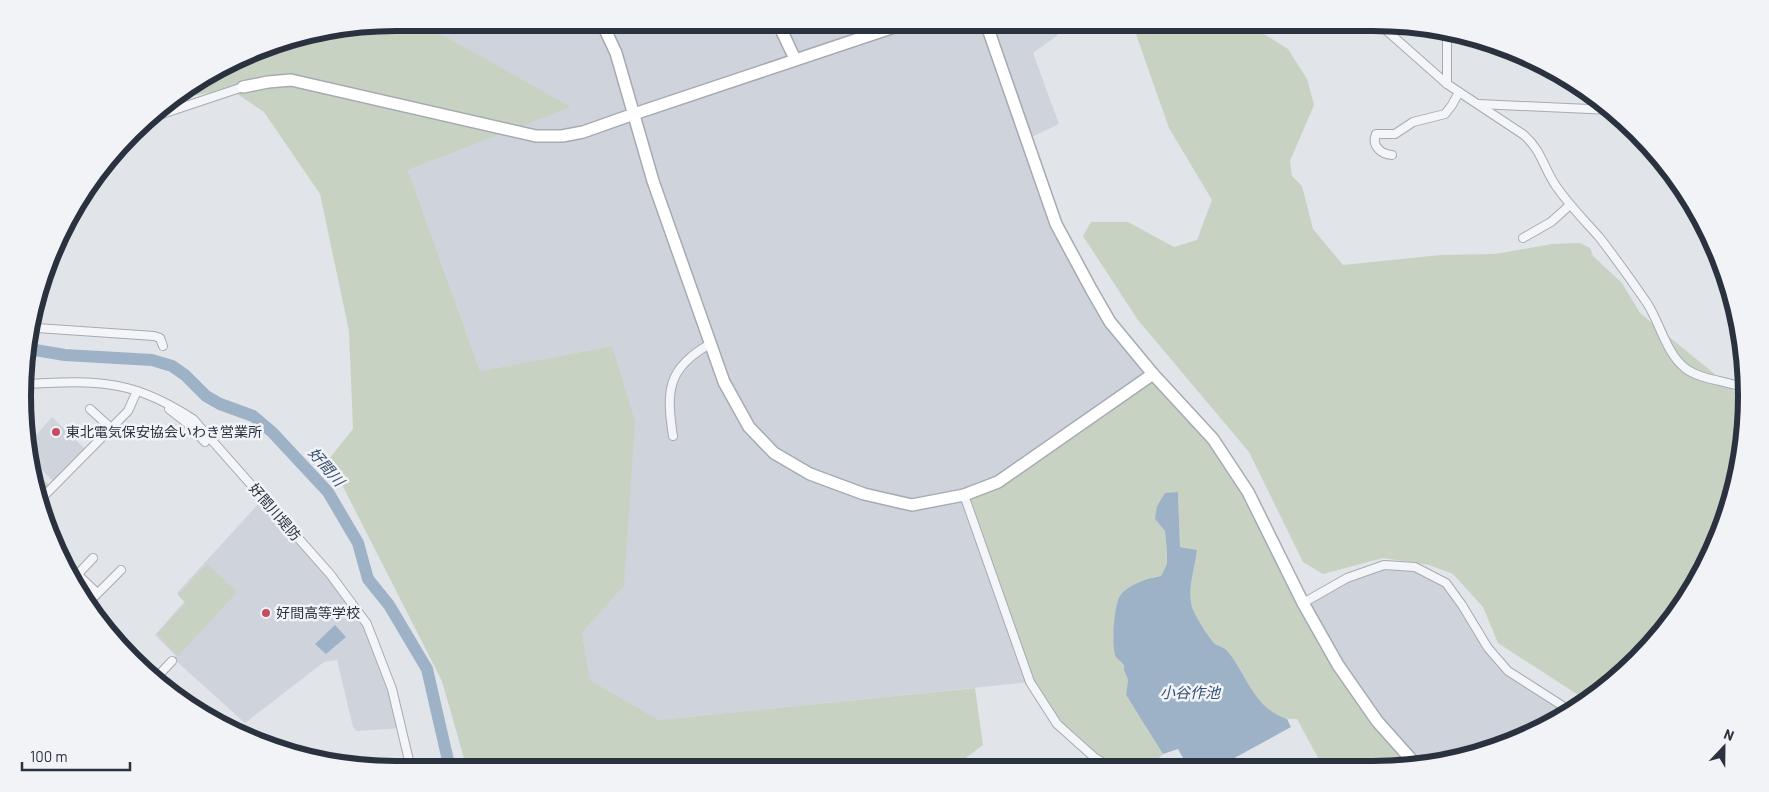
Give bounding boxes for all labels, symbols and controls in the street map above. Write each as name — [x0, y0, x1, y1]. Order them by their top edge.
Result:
place label: 東北電気保安協会いわき営業所 — [66, 423, 262, 440]
marker: 東北電気保安協会いわき営業所 — [50, 426, 62, 438]
water label: 好間川 — [305, 443, 350, 491]
street label: 好間川堤防 — [246, 480, 305, 544]
place label: 好間高等学校 — [276, 604, 360, 621]
marker: 好間高等学校 — [260, 607, 272, 619]
water label: 小谷作池 — [1160, 683, 1222, 701]
north arrow — [1699, 722, 1749, 772]
text: N — [1722, 725, 1737, 744]
scale bar — [22, 740, 130, 772]
text: 100 m — [30, 747, 68, 765]

